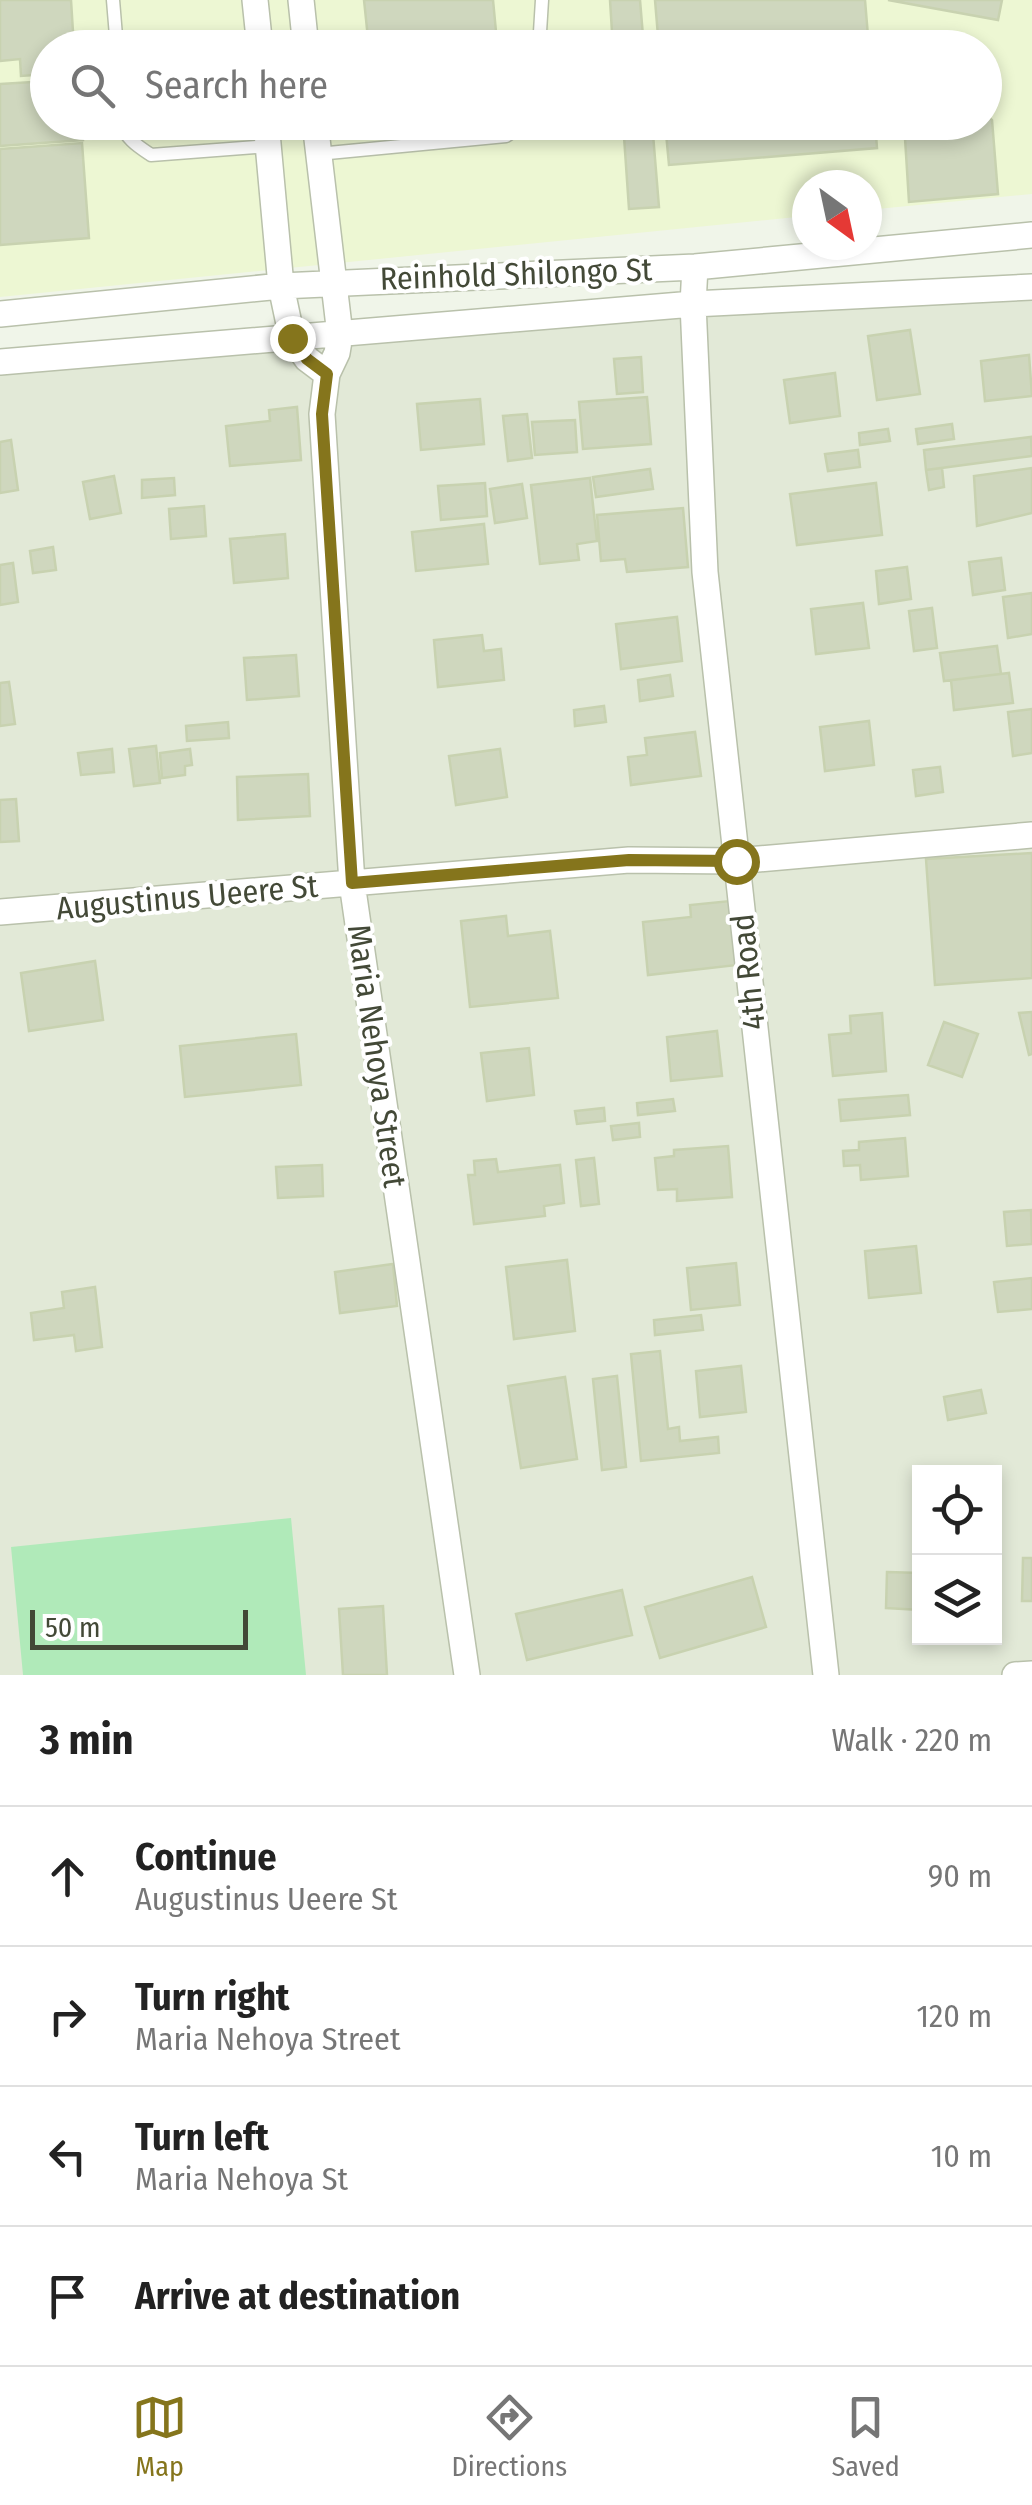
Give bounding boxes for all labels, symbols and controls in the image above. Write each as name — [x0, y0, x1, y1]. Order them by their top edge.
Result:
search box — [30, 30, 1002, 140]
icon: search — [65, 58, 120, 113]
text: Search here — [145, 62, 328, 108]
north arrow — [792, 170, 882, 260]
street label: Reinhold Shilongo St — [379, 250, 653, 298]
route end — [270, 316, 316, 362]
route start — [714, 839, 760, 885]
street label: Augustinus Ueere St — [55, 867, 320, 927]
street label: 4th Road — [723, 912, 773, 1032]
street label: Maria Nehoya Street — [340, 922, 414, 1191]
map controls — [912, 1465, 1002, 1645]
button: locate — [912, 1465, 1002, 1555]
button: layers — [912, 1555, 1002, 1645]
scale bar — [30, 1605, 248, 1650]
text: 50 m — [45, 1611, 101, 1644]
text: 3 min — [40, 1715, 134, 1765]
text: Walk · 220 m — [831, 1721, 992, 1759]
text: Continue — [135, 1834, 276, 1880]
icon: ahead — [40, 1849, 95, 1904]
text: 90 m — [928, 1857, 992, 1895]
text: Augustinus Ueere St — [135, 1880, 397, 1918]
text: Turn right — [135, 1974, 289, 2020]
icon: right — [40, 1989, 95, 2044]
text: 120 m — [917, 1997, 992, 2035]
text: Maria Nehoya Street — [135, 2020, 400, 2058]
text: Turn left — [135, 2114, 269, 2160]
icon: left — [40, 2129, 95, 2184]
text: 10 m — [931, 2137, 992, 2175]
text: Maria Nehoya St — [135, 2160, 348, 2198]
icon: arrive — [40, 2269, 95, 2324]
text: Arrive at destination — [135, 2273, 460, 2319]
tab: Map — [132, 2390, 187, 2483]
tab: Directions — [451, 2390, 567, 2483]
tab: Saved — [831, 2390, 900, 2483]

